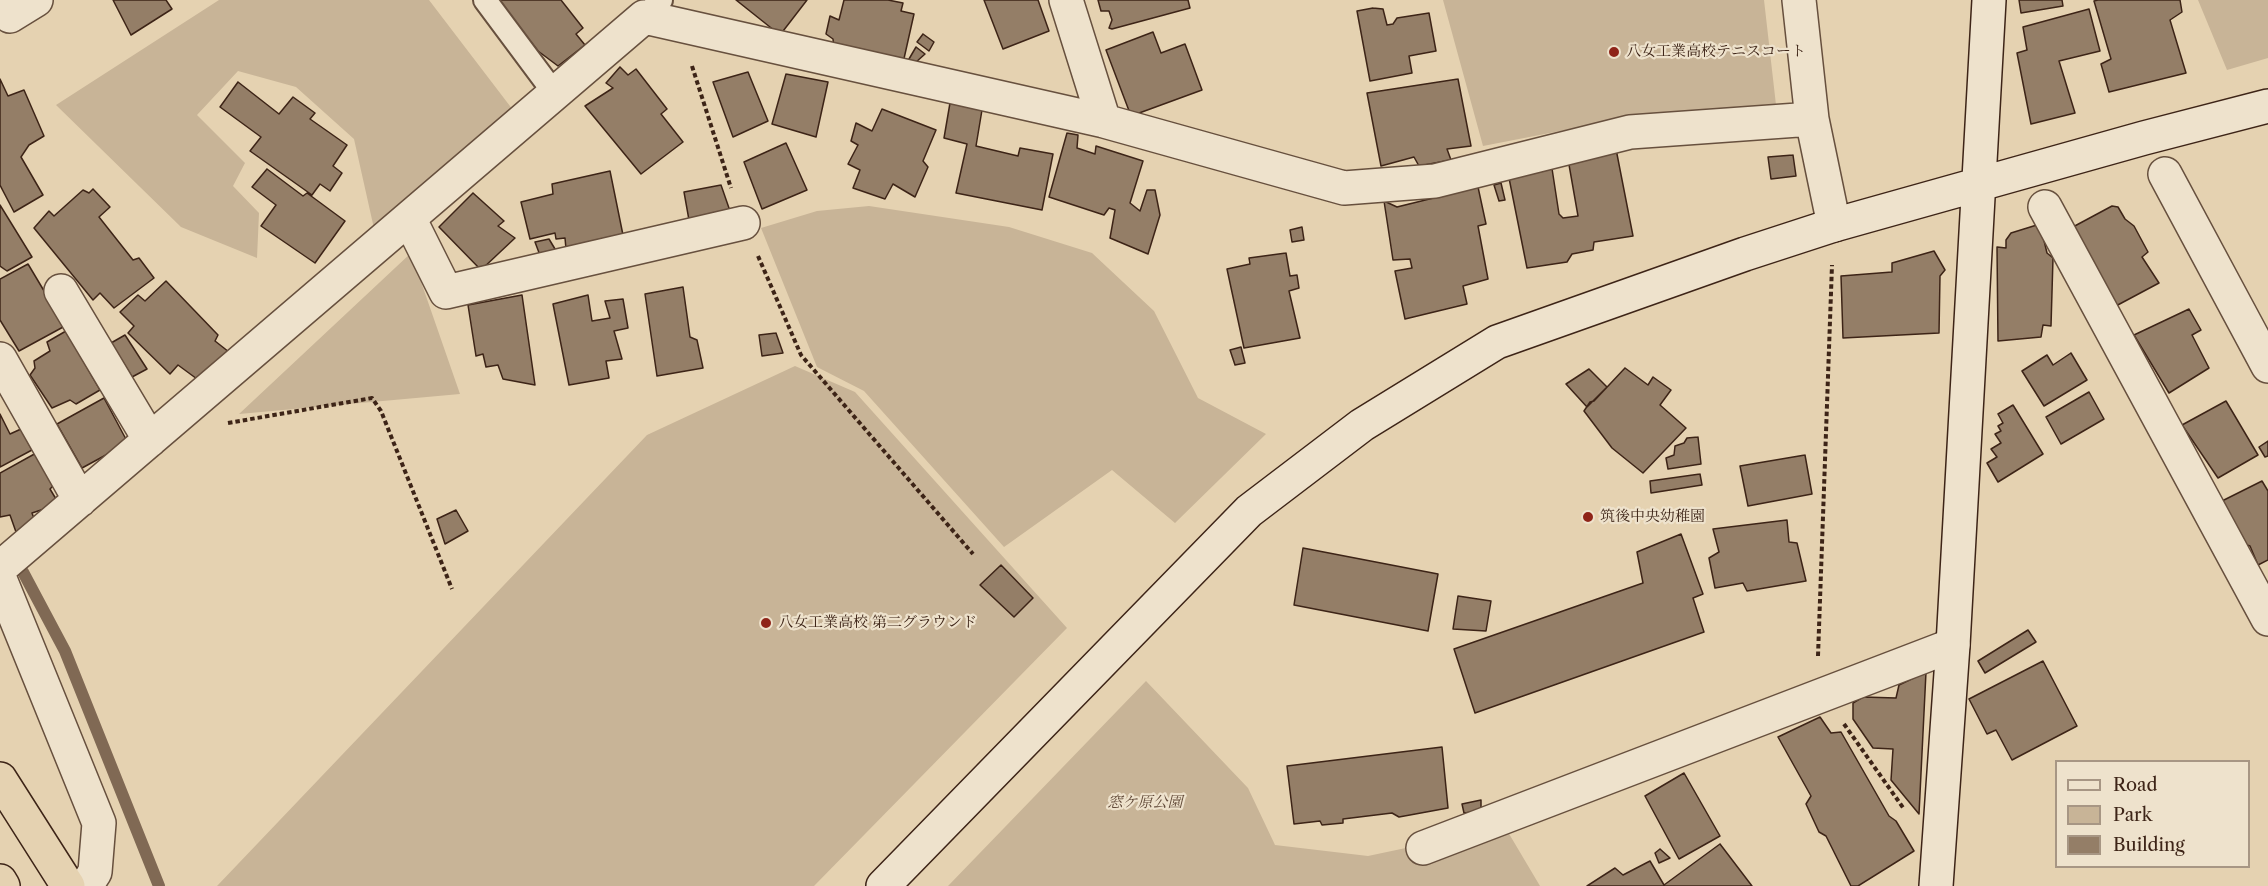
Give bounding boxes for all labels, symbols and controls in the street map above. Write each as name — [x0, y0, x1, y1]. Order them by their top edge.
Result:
place label: 八女工業高校テニスコート — [1626, 43, 1806, 61]
marker: 八女工業高校テニスコート — [1607, 45, 1621, 59]
place label: 筑後中央幼稚園 — [1600, 508, 1705, 526]
marker: 筑後中央幼稚園 — [1581, 510, 1595, 524]
place label: 八女工業高校 第二グラウンド — [778, 614, 977, 632]
marker: 八女工業高校 第二グラウンド — [759, 616, 773, 630]
legend — [2055, 760, 2250, 868]
text: Road — [2113, 774, 2158, 796]
park label: 窓ケ原公園 — [1108, 794, 1182, 812]
text: Park — [2113, 804, 2152, 826]
text: Building — [2113, 834, 2185, 856]

